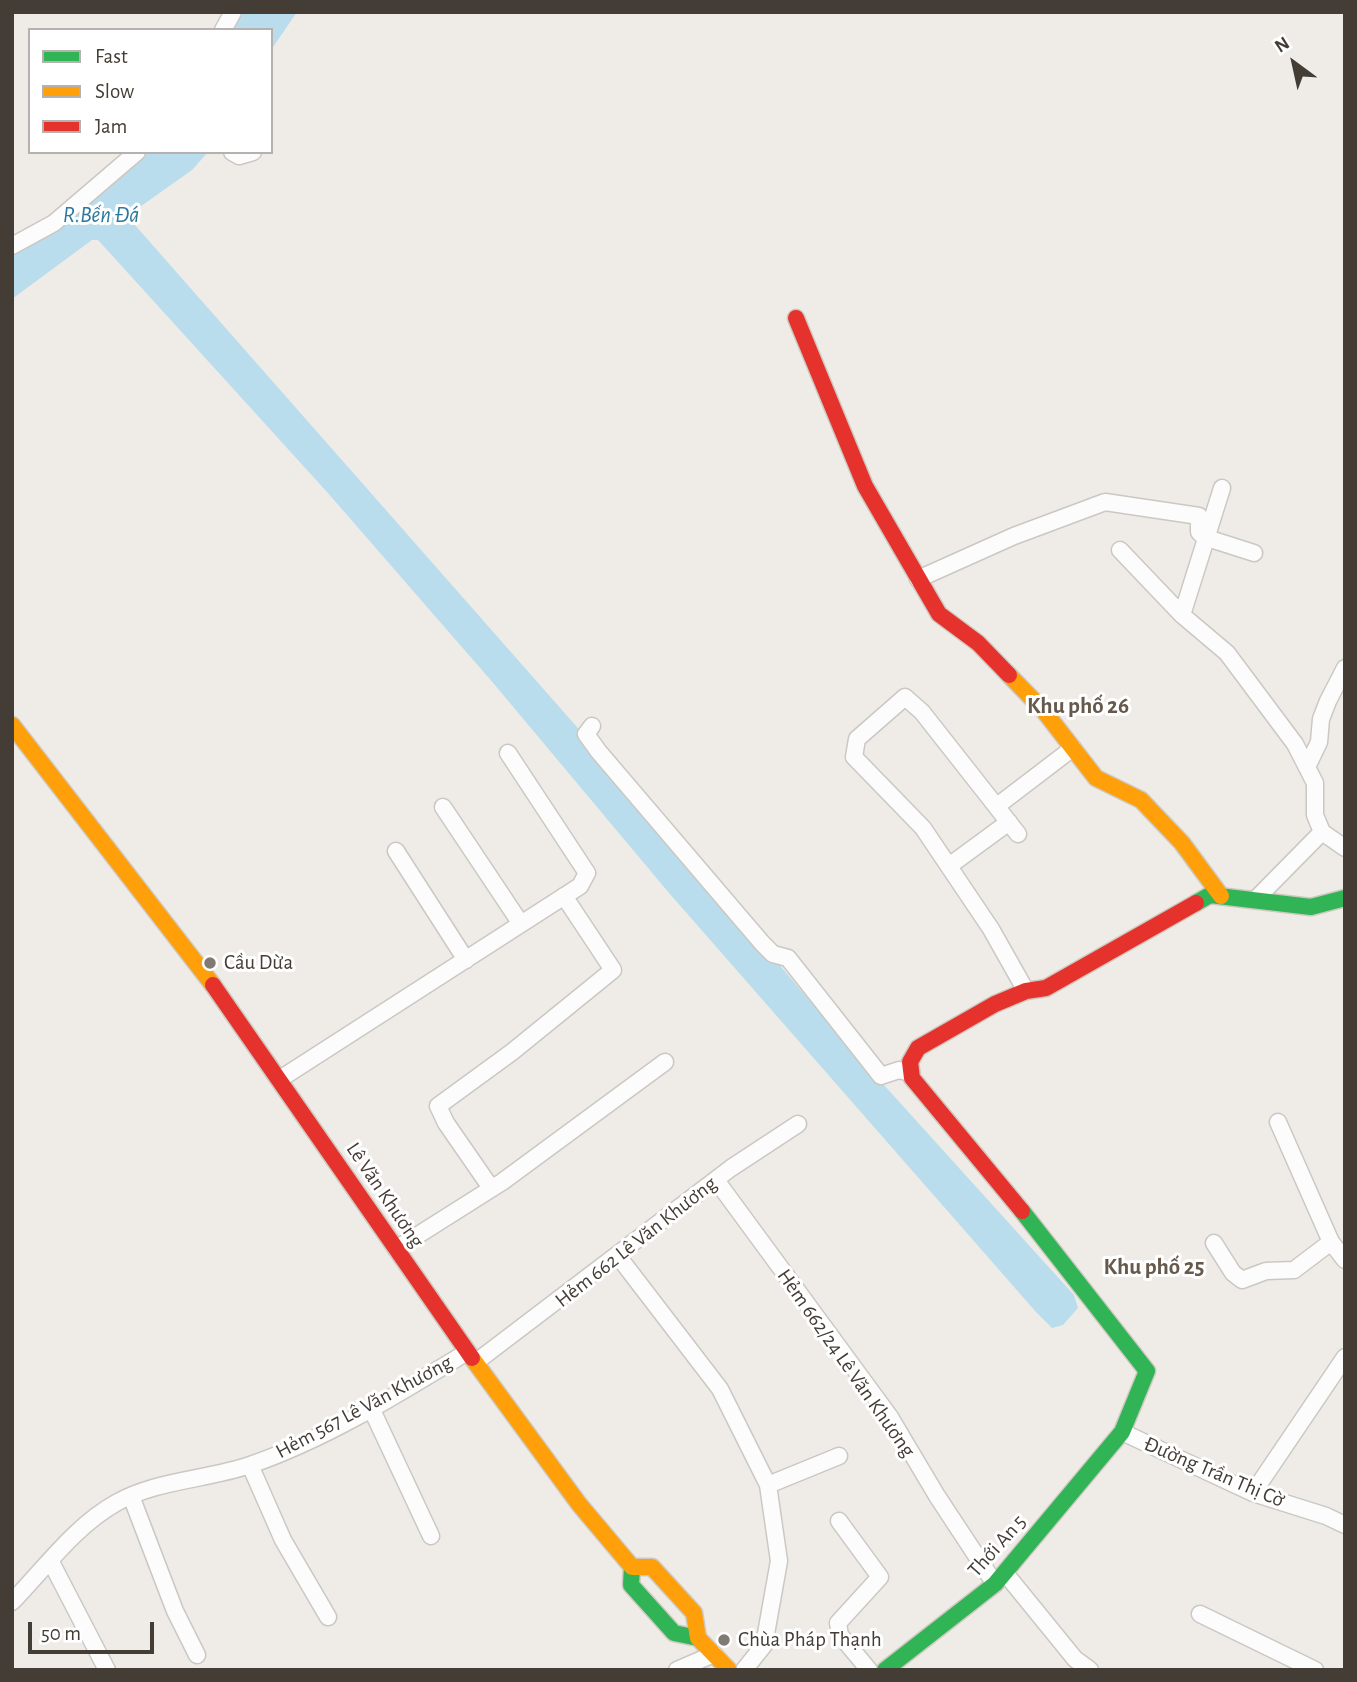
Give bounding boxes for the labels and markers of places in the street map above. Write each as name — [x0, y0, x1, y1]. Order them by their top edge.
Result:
place label: Cầu Dừa — [224, 950, 293, 976]
marker: Cầu Dừa — [202, 955, 218, 971]
place label: Chùa Pháp Thạnh — [738, 1627, 882, 1653]
marker: Chùa Pháp Thạnh — [716, 1632, 732, 1648]

